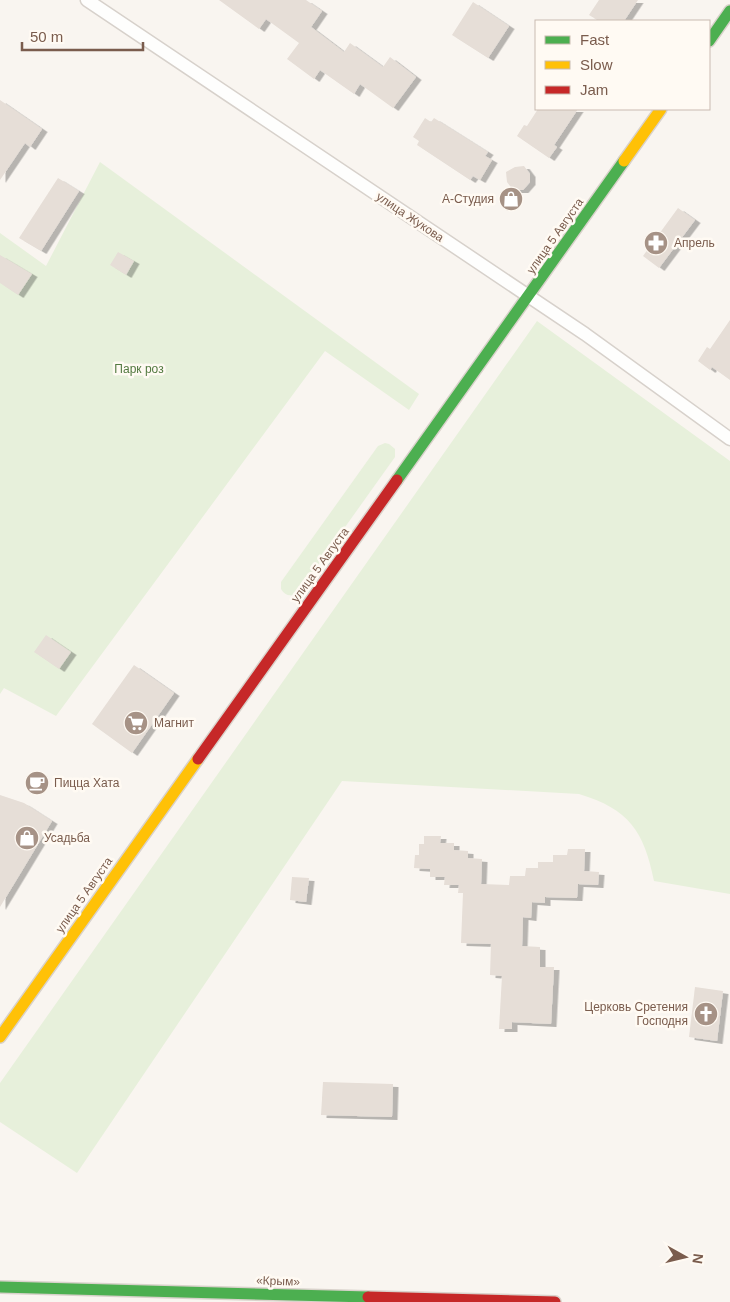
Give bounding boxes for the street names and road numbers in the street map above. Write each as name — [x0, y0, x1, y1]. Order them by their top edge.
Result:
street label: улица Жукова — [374, 189, 447, 245]
street label: улица 5 Августа — [524, 195, 586, 276]
street label: улица 5 Августа — [288, 525, 352, 605]
street label: улица 5 Августа — [53, 854, 115, 935]
street label: «Крым» — [256, 1273, 300, 1289]

